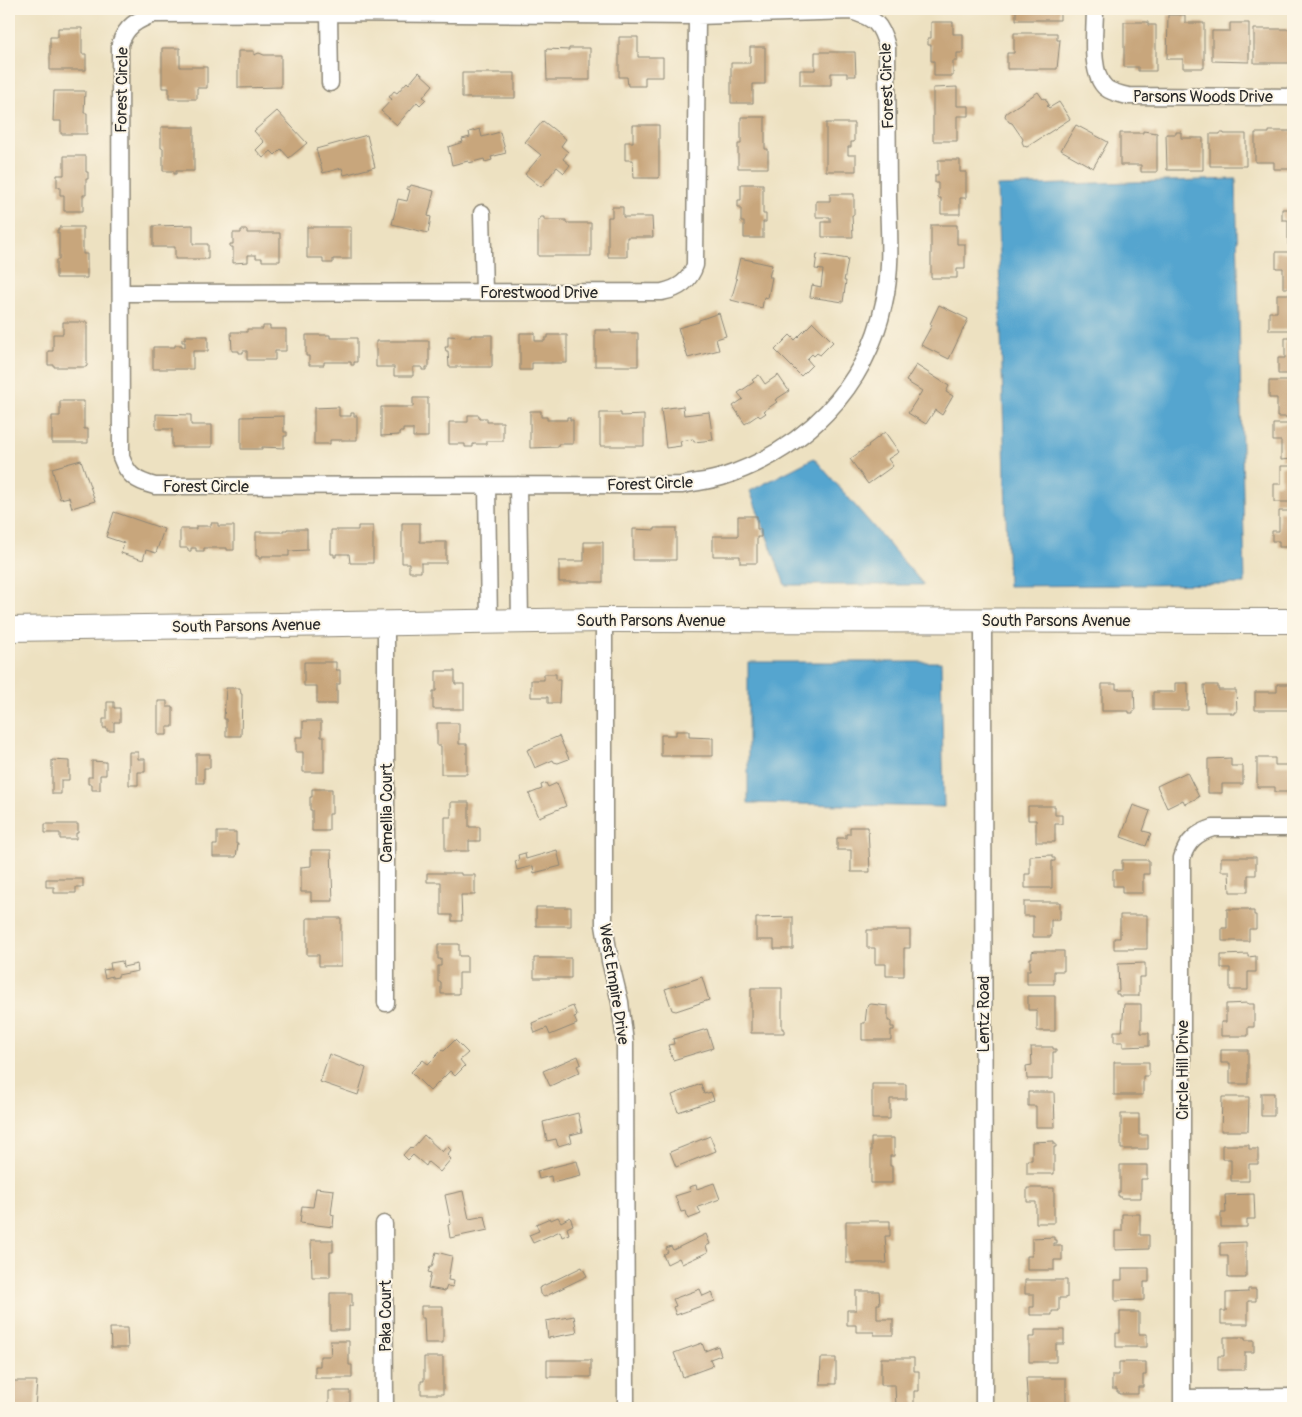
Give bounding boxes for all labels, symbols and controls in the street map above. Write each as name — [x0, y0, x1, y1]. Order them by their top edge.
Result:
street label: Forest Circle — [876, 43, 898, 129]
street label: Forest Circle — [111, 47, 133, 133]
street label: Parsons Woods Drive — [1133, 87, 1273, 107]
street label: Forestwood Drive — [480, 283, 598, 303]
street label: Forest Circle — [607, 473, 693, 495]
street label: Forest Circle — [163, 477, 249, 497]
street label: South Parsons Avenue — [577, 611, 726, 631]
street label: South Parsons Avenue — [982, 611, 1131, 631]
street label: South Parsons Avenue — [171, 615, 321, 637]
street label: Camellia Court — [377, 763, 397, 863]
street label: West Empire Drive — [595, 922, 633, 1046]
street label: Lentz Road — [974, 976, 994, 1052]
street label: Circle Hill Drive — [1173, 1020, 1193, 1120]
street label: Paka Court — [376, 1280, 396, 1352]

